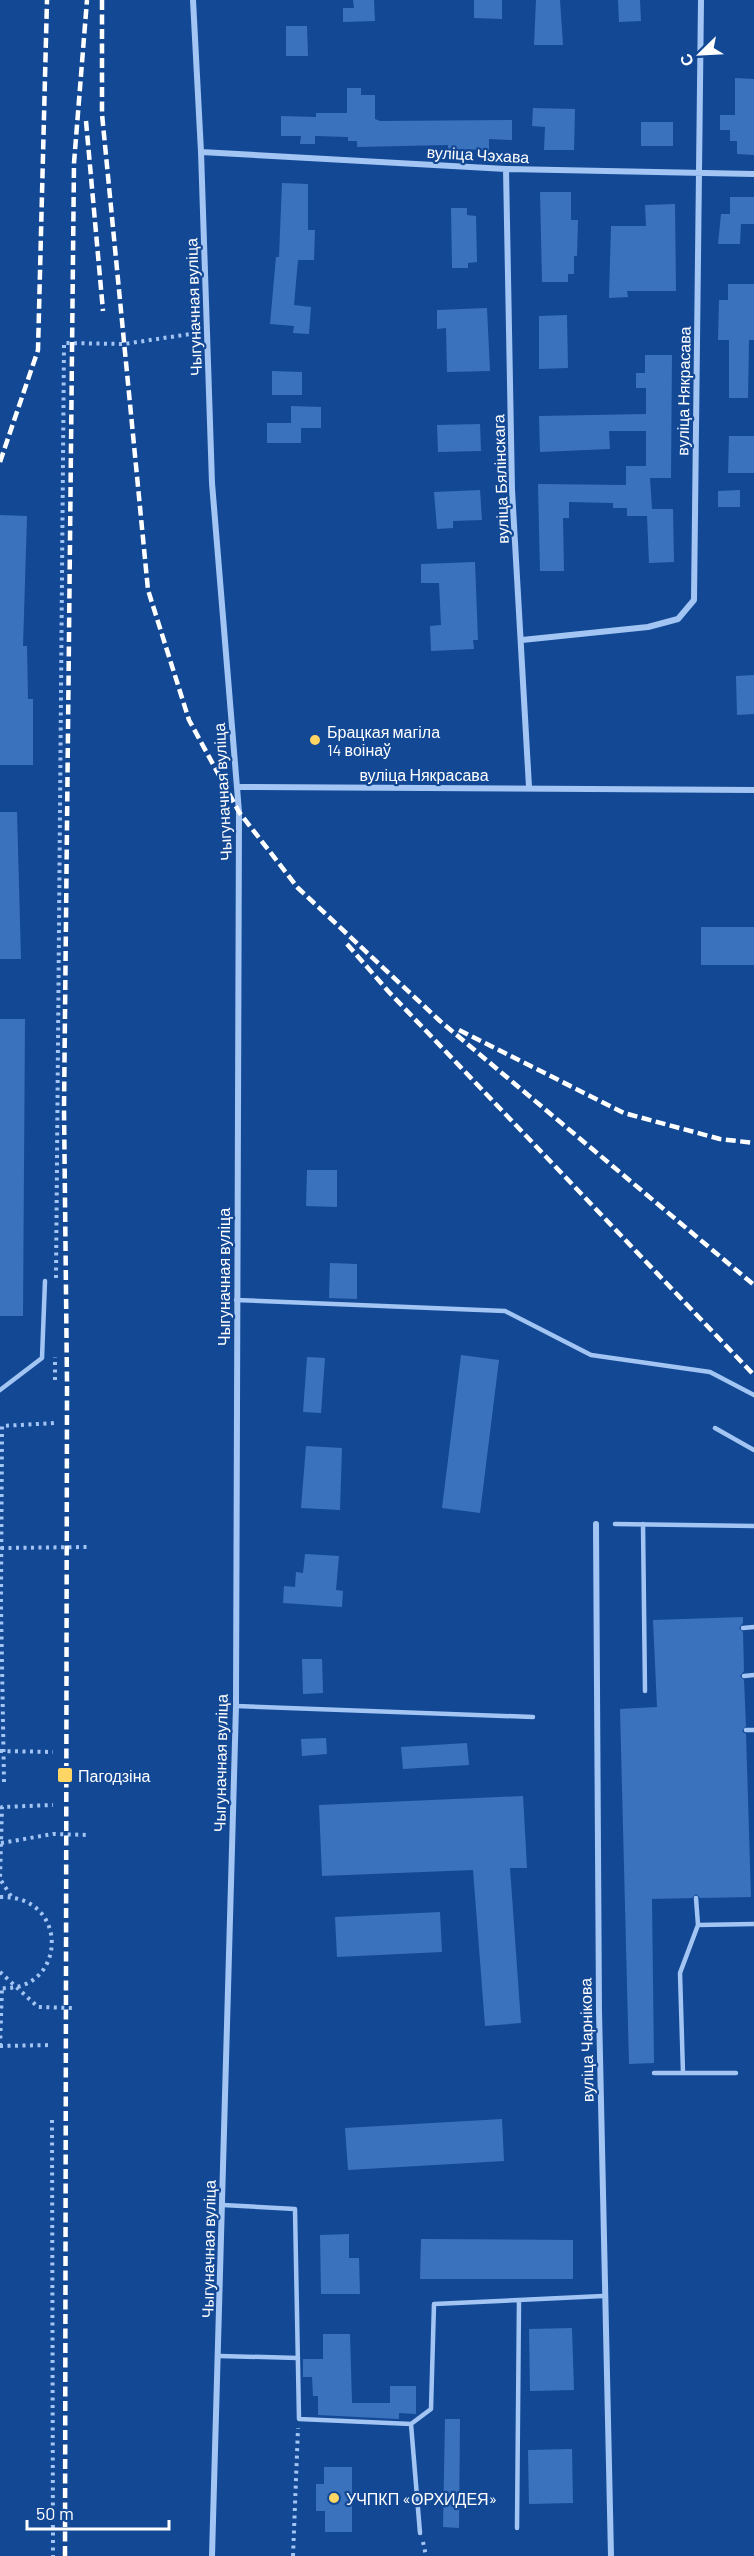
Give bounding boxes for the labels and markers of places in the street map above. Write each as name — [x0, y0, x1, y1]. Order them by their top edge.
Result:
place label: Брацкая магіла 14 воінаў — [327, 722, 440, 759]
marker: Брацкая магіла 14 воінаў — [308, 733, 322, 747]
marker: Пагодзіна — [56, 1766, 74, 1784]
place label: Пагодзіна — [78, 1766, 150, 1785]
place label: УЧПКП «ОРХИДЕЯ» — [346, 2489, 497, 2508]
marker: УЧПКП «ОРХИДЕЯ» — [327, 2491, 341, 2505]

